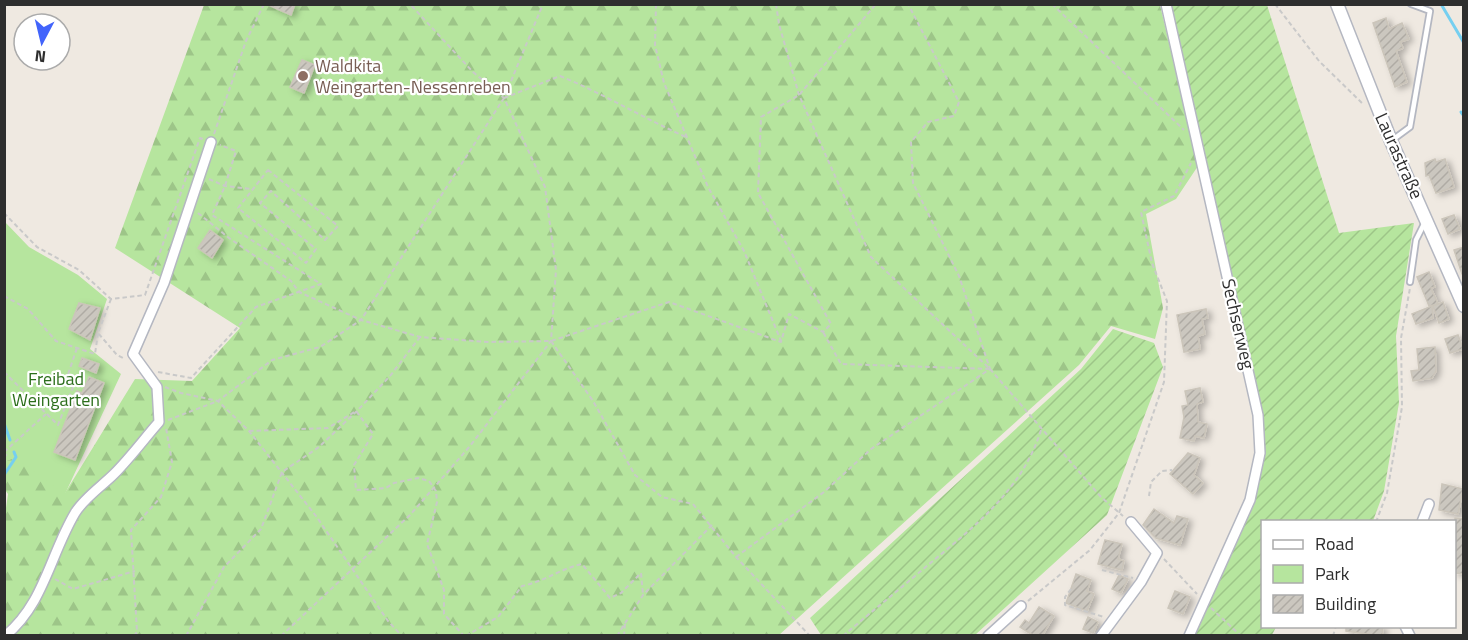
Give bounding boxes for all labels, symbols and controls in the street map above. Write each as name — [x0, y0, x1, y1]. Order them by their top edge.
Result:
north arrow — [12, 12, 72, 72]
text: N — [33, 44, 47, 69]
place label: Waldkita Weingarten-Nessenreben — [315, 52, 511, 100]
marker: Waldkita Weingarten-Nessenreben — [296, 69, 310, 83]
street label: Laurastraße — [1368, 108, 1430, 203]
street label: Sechserweg — [1215, 276, 1262, 372]
park label: Freibad Weingarten — [12, 365, 100, 413]
legend — [1261, 520, 1456, 628]
text: Road — [1315, 530, 1354, 557]
text: Park — [1315, 560, 1350, 587]
text: Building — [1315, 590, 1376, 617]

